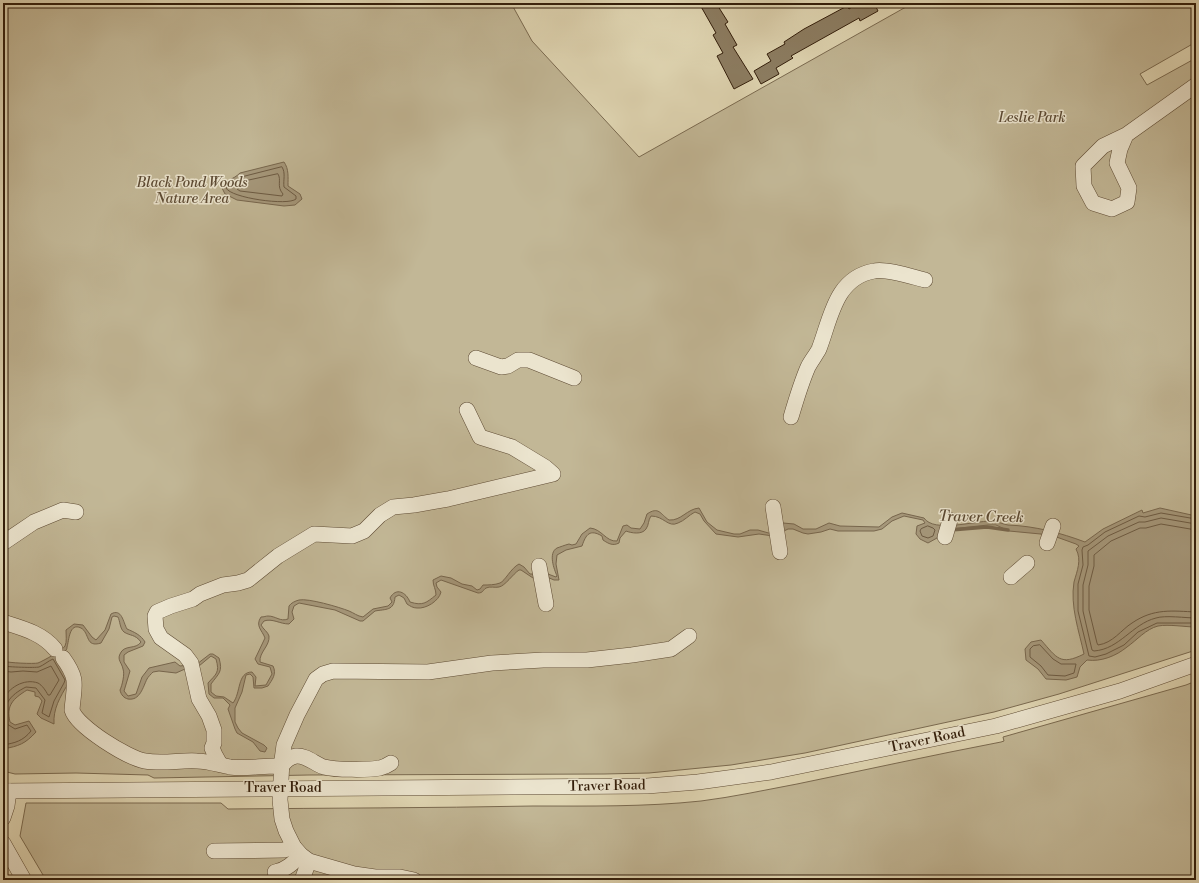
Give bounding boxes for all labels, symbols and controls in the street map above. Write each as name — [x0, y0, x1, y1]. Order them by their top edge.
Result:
park label: Leslie Park — [997, 109, 1066, 127]
park label: Black Pond Woods Nature Area — [136, 174, 247, 208]
water label: Traver Creek — [938, 507, 1024, 527]
street label: Traver Road — [887, 723, 967, 757]
street label: Traver Road — [568, 776, 646, 796]
street label: Traver Road — [244, 779, 322, 797]

